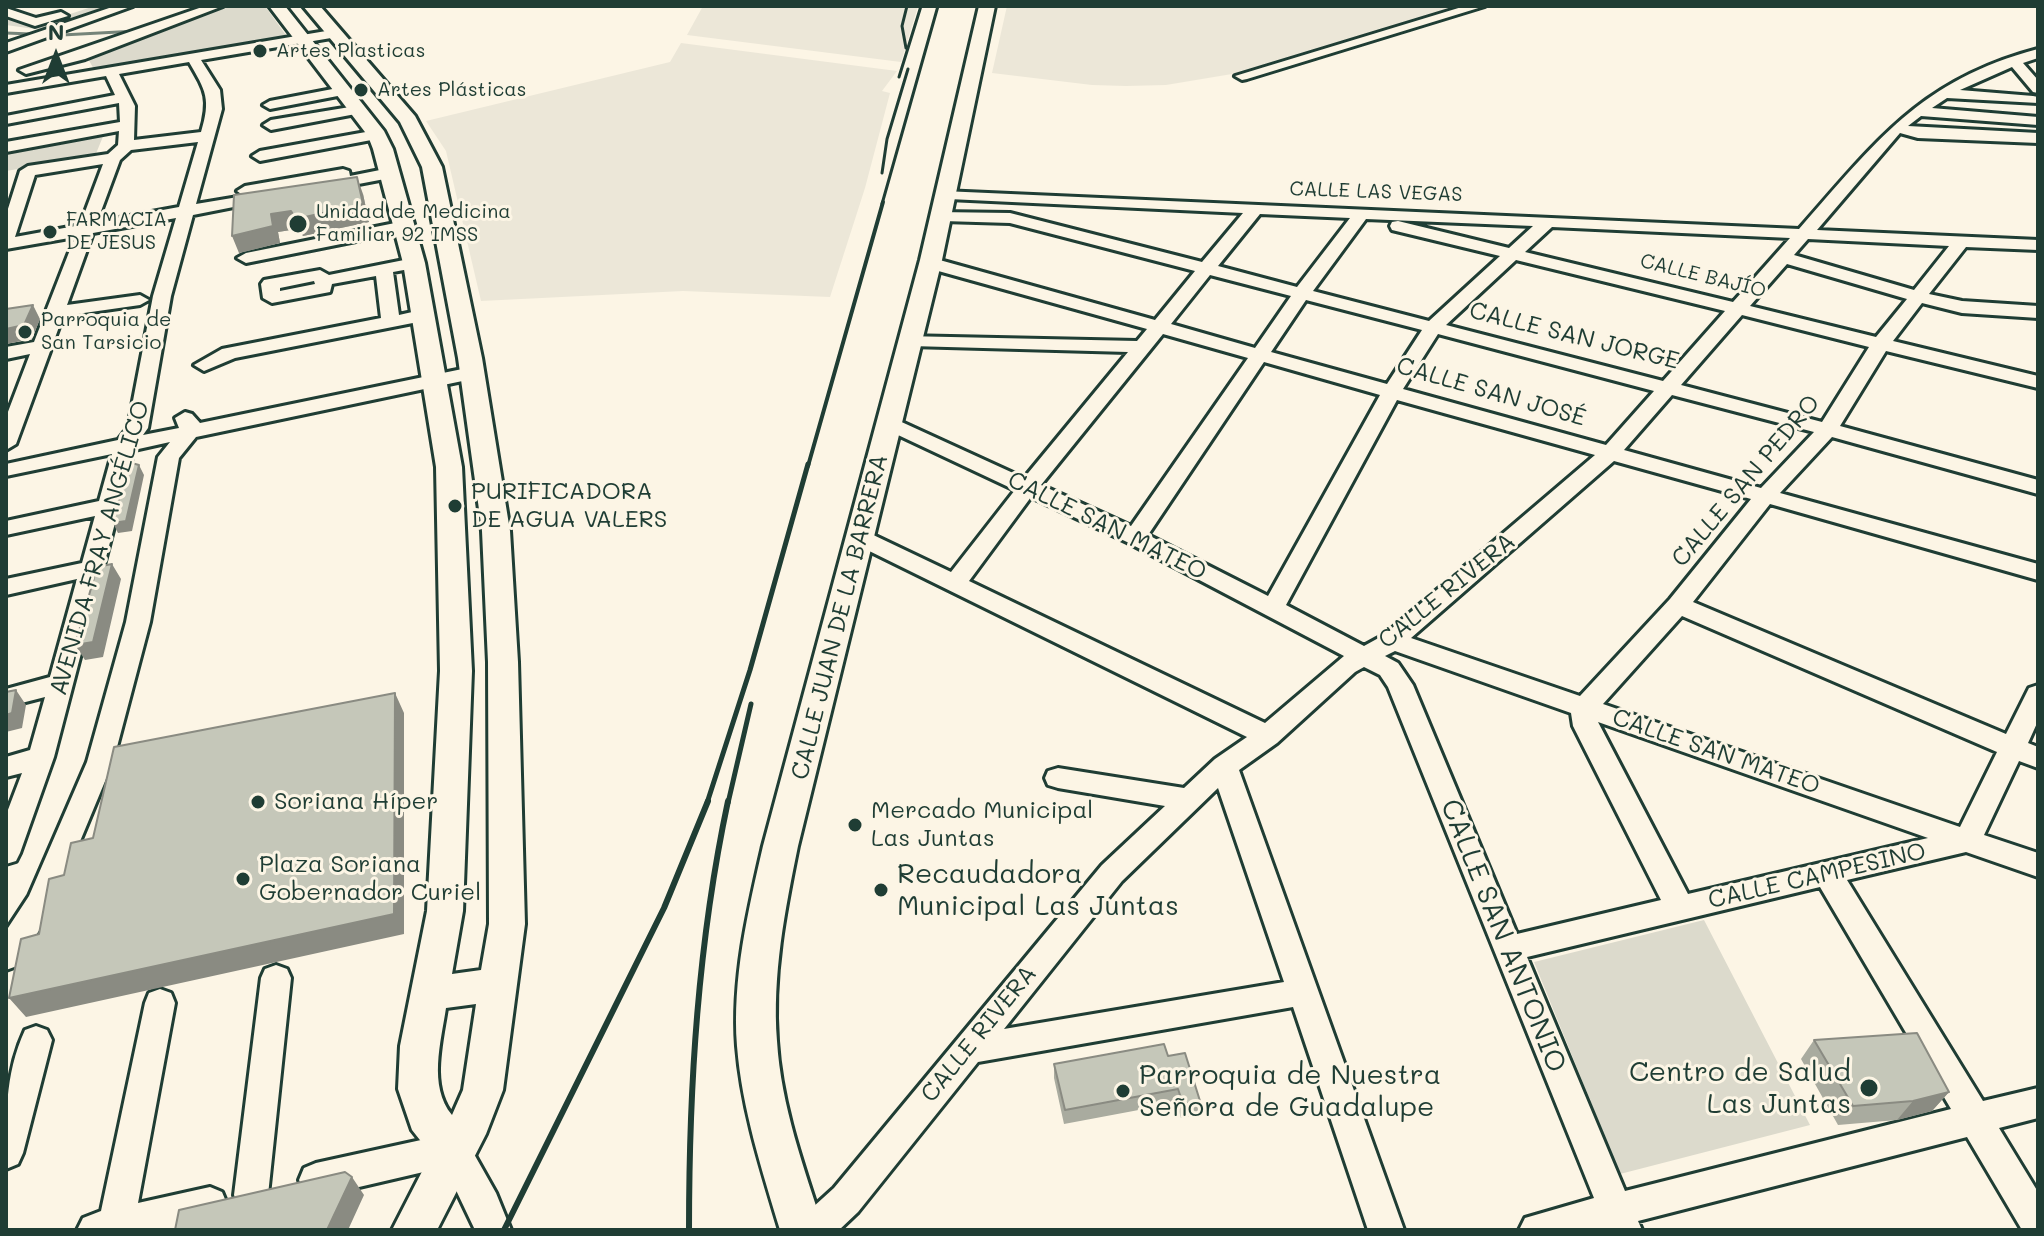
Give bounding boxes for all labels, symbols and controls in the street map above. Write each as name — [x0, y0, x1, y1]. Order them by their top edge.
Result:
north arrow — [16, 16, 96, 96]
text: N — [48, 17, 64, 46]
place label: Artes Plasticas — [276, 39, 425, 63]
marker: Artes Plasticas — [251, 42, 269, 60]
place label: Artes Plásticas — [377, 78, 526, 102]
marker: Artes Plásticas — [352, 81, 370, 99]
street label: CALLE LAS VEGAS — [1289, 177, 1463, 207]
place label: Unidad de Medicina Familiar 92 IMSS — [316, 200, 511, 247]
place label: FARMACIA DE JESUS — [66, 208, 167, 255]
marker: Unidad de Medicina Familiar 92 IMSS — [287, 213, 309, 235]
marker: FARMACIA DE JESUS — [41, 223, 59, 241]
street label: CALLE BAJÍO — [1638, 249, 1768, 303]
street label: CALLE SAN JORGE — [1466, 296, 1682, 376]
place label: Parroquia de San Tarsicio — [41, 308, 171, 355]
marker: Parroquia de San Tarsicio — [16, 323, 34, 341]
street label: CALLE SAN JOSÉ — [1393, 351, 1589, 433]
street label: CALLE SAN PEDRO — [1666, 389, 1826, 573]
street label: AVENIDA FRAY ANGÉLICO — [44, 397, 156, 699]
street label: CALLE JUAN DE LA BARRERA — [786, 451, 894, 783]
street label: CALLE SAN MATEO — [1003, 465, 1211, 587]
place label: PURIFICADORA DE AGUA VALERS — [471, 478, 667, 534]
marker: PURIFICADORA DE AGUA VALERS — [446, 497, 464, 515]
street label: CALLE RIVERA — [1373, 527, 1521, 655]
street label: CALLE SAN MATEO — [1608, 703, 1824, 801]
place label: Soriana Híper — [274, 788, 438, 816]
marker: Soriana Híper — [249, 793, 267, 811]
street label: CALLE SAN ANTONIO — [1433, 795, 1573, 1077]
place label: Mercado Municipal Las Juntas — [871, 797, 1093, 853]
marker: Mercado Municipal Las Juntas — [846, 816, 864, 834]
street label: CALLE CAMPESINO — [1705, 837, 1929, 915]
place label: Plaza Soriana Gobernador Curiel — [259, 851, 481, 907]
place label: Recaudadora Municipal Las Juntas — [897, 857, 1179, 923]
marker: Plaza Soriana Gobernador Curiel — [234, 870, 252, 888]
marker: Recaudadora Municipal Las Juntas — [872, 881, 890, 899]
street label: CALLE RIVERA — [915, 960, 1043, 1108]
place label: Centro de Salud Las Juntas — [1629, 1055, 1851, 1121]
place label: Parroquia de Nuestra Señora de Guadalupe — [1139, 1058, 1441, 1124]
marker: Centro de Salud Las Juntas — [1858, 1077, 1880, 1099]
marker: Parroquia de Nuestra Señora de Guadalupe — [1114, 1082, 1132, 1100]

